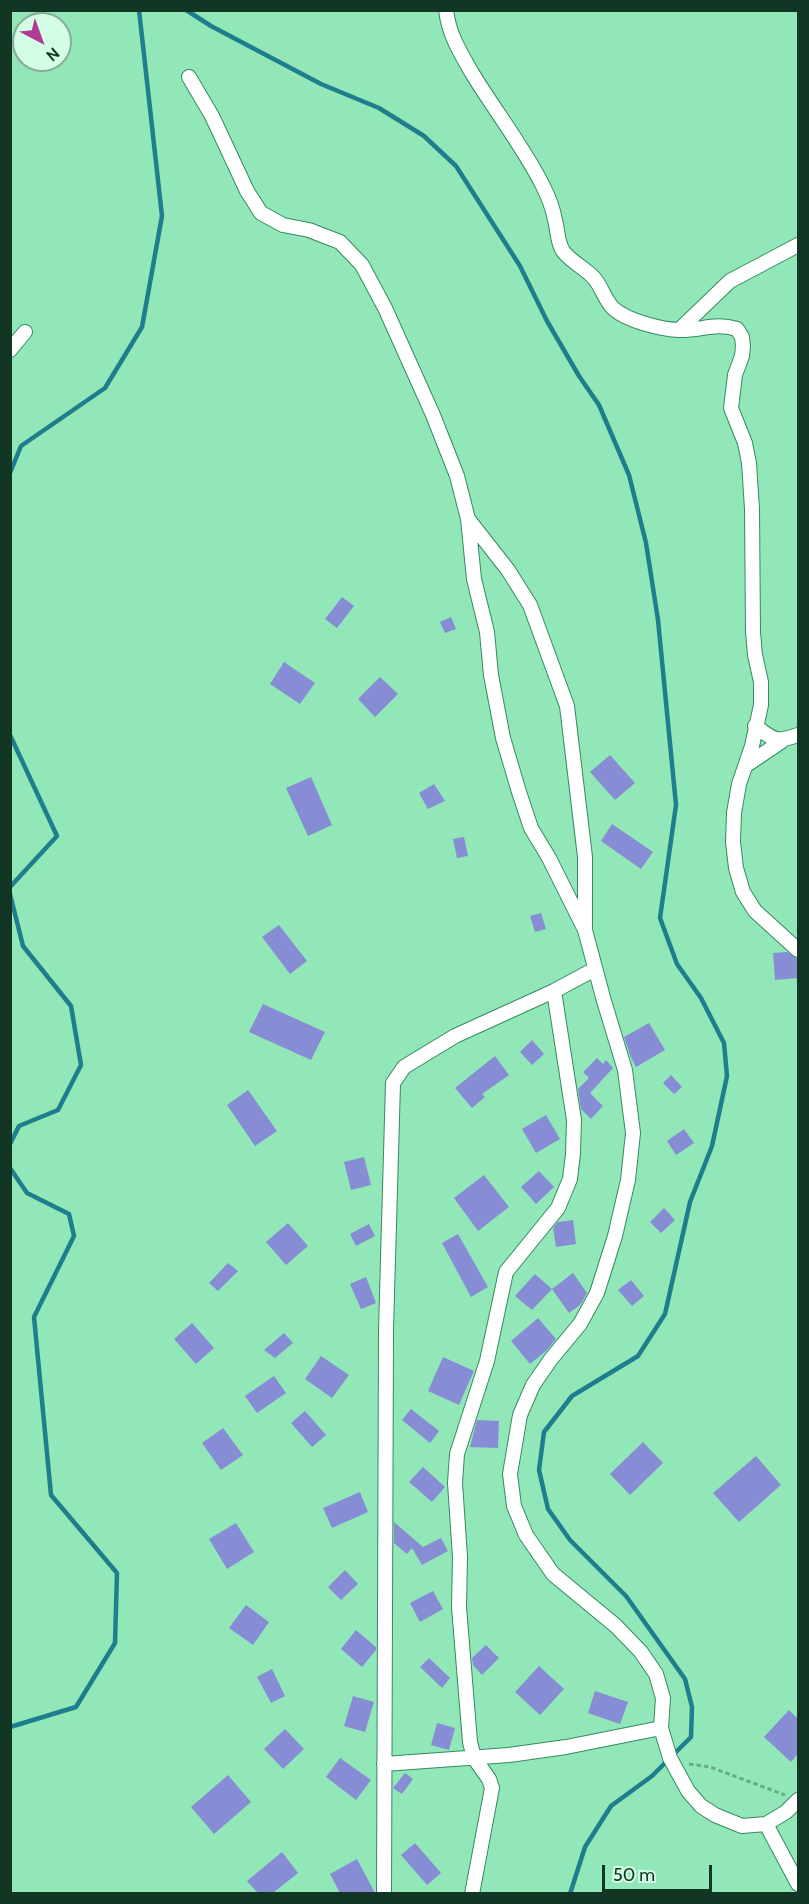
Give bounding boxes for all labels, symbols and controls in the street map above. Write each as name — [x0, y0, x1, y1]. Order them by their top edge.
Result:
north arrow — [12, 12, 72, 72]
text: N — [42, 44, 63, 65]
scale bar — [605, 1853, 714, 1891]
text: 50 m — [613, 1864, 655, 1886]

